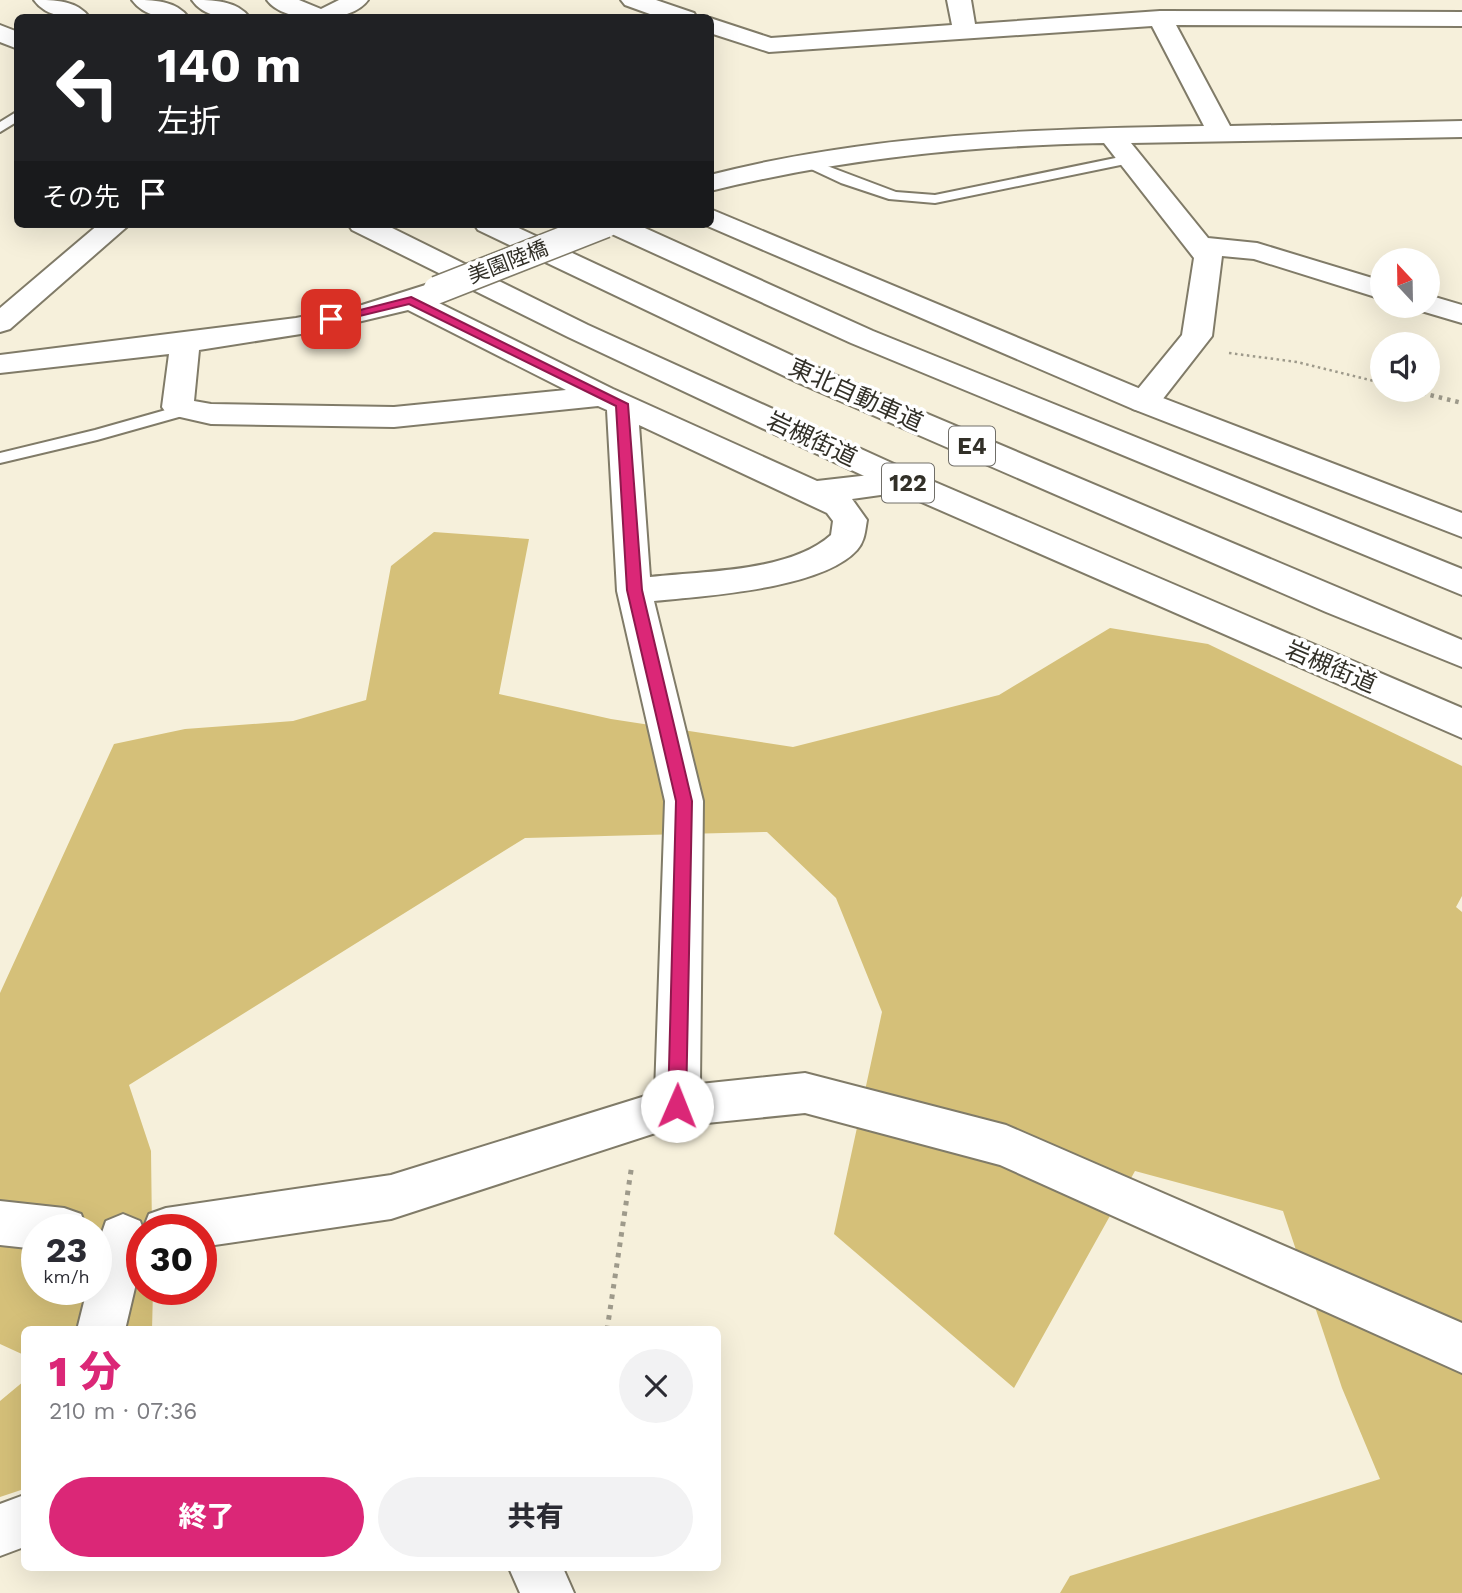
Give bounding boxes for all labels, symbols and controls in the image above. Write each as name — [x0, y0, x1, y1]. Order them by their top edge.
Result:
text: 140 m — [157, 36, 301, 94]
icon: left — [42, 42, 133, 133]
text: 左折 — [157, 102, 221, 140]
icon: arrive — [134, 175, 172, 213]
text: その先 — [42, 182, 120, 212]
street label: 美園陸橋 — [464, 235, 552, 288]
north arrow — [1370, 248, 1440, 318]
map controls — [1370, 248, 1440, 402]
pin — [301, 289, 361, 349]
icon: arrive — [312, 300, 350, 338]
button: sound — [1370, 332, 1440, 402]
street label: 東北自動車道 — [785, 353, 927, 437]
street label: 岩槻街道 — [763, 406, 861, 472]
road number: E4 — [949, 426, 995, 466]
road number: 122 — [882, 463, 934, 503]
street label: 岩槻街道 — [1281, 635, 1381, 699]
position arrow — [640, 1069, 714, 1143]
speed limit sign: 30 — [126, 1214, 217, 1305]
text: 23 — [46, 1229, 87, 1271]
text: km/h — [43, 1266, 90, 1287]
text: 1 分 — [49, 1347, 121, 1396]
button: close — [619, 1349, 693, 1423]
text: 210 m · 07:36 — [49, 1398, 197, 1425]
button: 終了 — [49, 1477, 364, 1557]
button: 共有 — [378, 1477, 693, 1557]

